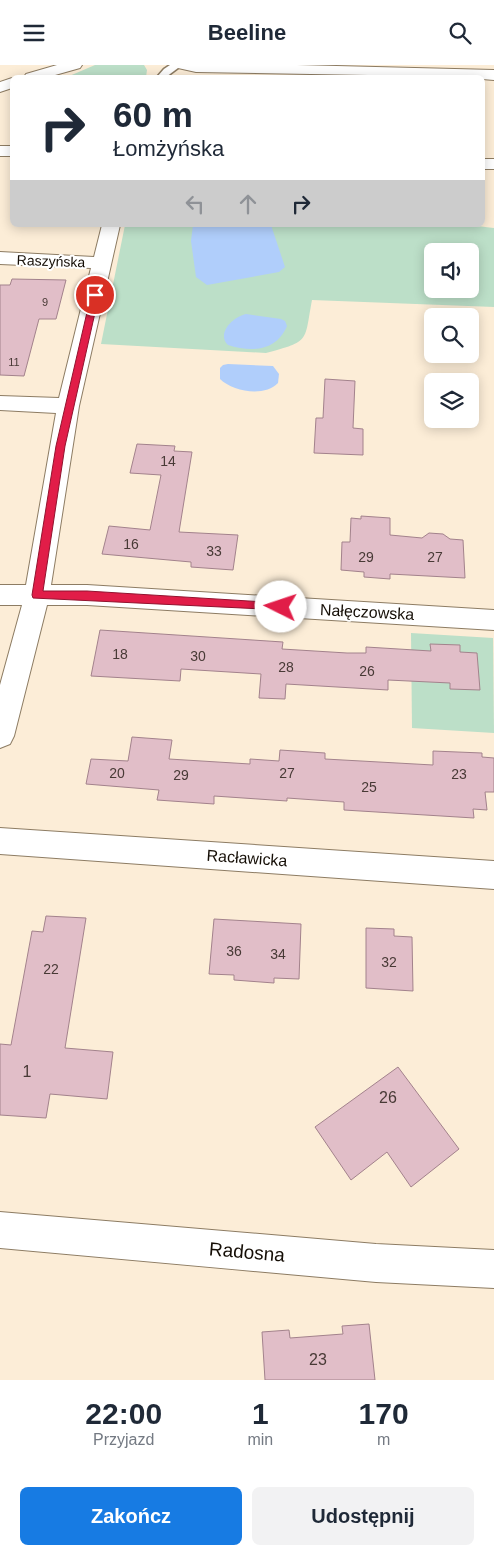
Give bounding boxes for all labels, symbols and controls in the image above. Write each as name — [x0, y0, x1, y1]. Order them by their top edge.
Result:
icon: menu — [20, 19, 48, 47]
icon: search — [446, 19, 474, 47]
text: Beeline — [208, 20, 286, 45]
icon: right — [30, 95, 95, 160]
text: 60 m — [113, 95, 193, 134]
text: Łomżyńska — [113, 136, 224, 161]
icon: left — [181, 190, 209, 218]
icon: ahead — [234, 190, 262, 218]
icon: right — [287, 190, 315, 218]
map controls — [424, 243, 479, 428]
button: sound — [424, 243, 479, 298]
street label: Raszyńska — [17, 252, 86, 270]
pin — [74, 274, 116, 316]
icon: arrive — [81, 281, 109, 309]
house number: 9 — [42, 296, 48, 308]
button: search — [424, 308, 479, 363]
house number: 11 — [8, 356, 20, 368]
button: layers — [424, 373, 479, 428]
house number: 14 — [160, 453, 176, 469]
house number: 16 — [123, 536, 139, 552]
house number: 33 — [206, 543, 222, 559]
house number: 29 — [358, 549, 374, 565]
house number: 27 — [427, 549, 443, 565]
position arrow — [254, 580, 306, 632]
street label: Nałęczowska — [319, 601, 415, 623]
house number: 18 — [112, 646, 128, 662]
house number: 30 — [190, 648, 206, 664]
house number: 28 — [278, 659, 294, 675]
house number: 26 — [359, 663, 375, 679]
house number: 20 — [109, 765, 125, 781]
house number: 27 — [279, 765, 295, 781]
house number: 23 — [451, 766, 467, 782]
house number: 29 — [173, 767, 189, 783]
house number: 25 — [361, 779, 377, 795]
street label: Racławicka — [206, 847, 288, 869]
house number: 36 — [226, 943, 242, 959]
house number: 34 — [270, 946, 286, 962]
house number: 32 — [381, 954, 397, 970]
house number: 22 — [43, 961, 59, 977]
house number: 1 — [23, 1063, 32, 1080]
house number: 26 — [379, 1089, 397, 1106]
street label: Radosna — [208, 1238, 286, 1266]
house number: 23 — [309, 1351, 327, 1368]
text: 22:00 — [85, 1397, 162, 1430]
text: 1 — [252, 1397, 269, 1430]
text: 170 — [359, 1397, 409, 1430]
text: Przyjazd — [93, 1431, 154, 1448]
text: min — [247, 1431, 273, 1448]
text: m — [377, 1431, 390, 1448]
button: Zakończ — [20, 1487, 242, 1545]
button: Udostępnij — [252, 1487, 474, 1545]

